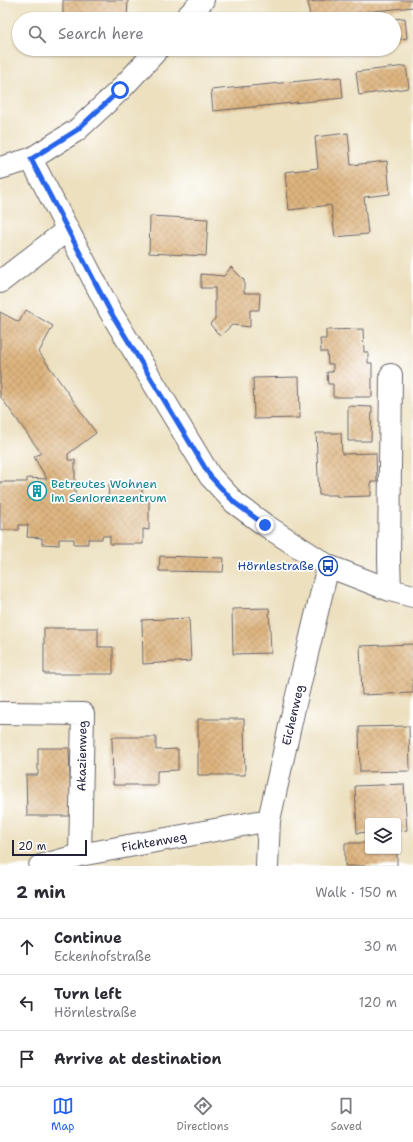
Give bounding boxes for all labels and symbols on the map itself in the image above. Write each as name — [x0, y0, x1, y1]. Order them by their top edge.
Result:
route start — [111, 81, 129, 99]
place label: Betreutes Wohnen im Seniorenzentrum — [51, 476, 167, 506]
building icon: Betreutes Wohnen im Seniorenzentrum — [26, 480, 48, 502]
route end — [256, 516, 274, 534]
bus stop icon: Hörnlestraße — [317, 555, 339, 577]
place label: Hörnlestraße — [238, 558, 314, 574]
street label: Eichenweg — [278, 683, 308, 747]
street label: Akazienweg — [73, 720, 91, 792]
street label: Fichtenweg — [120, 828, 188, 856]
scale bar — [12, 838, 87, 857]

